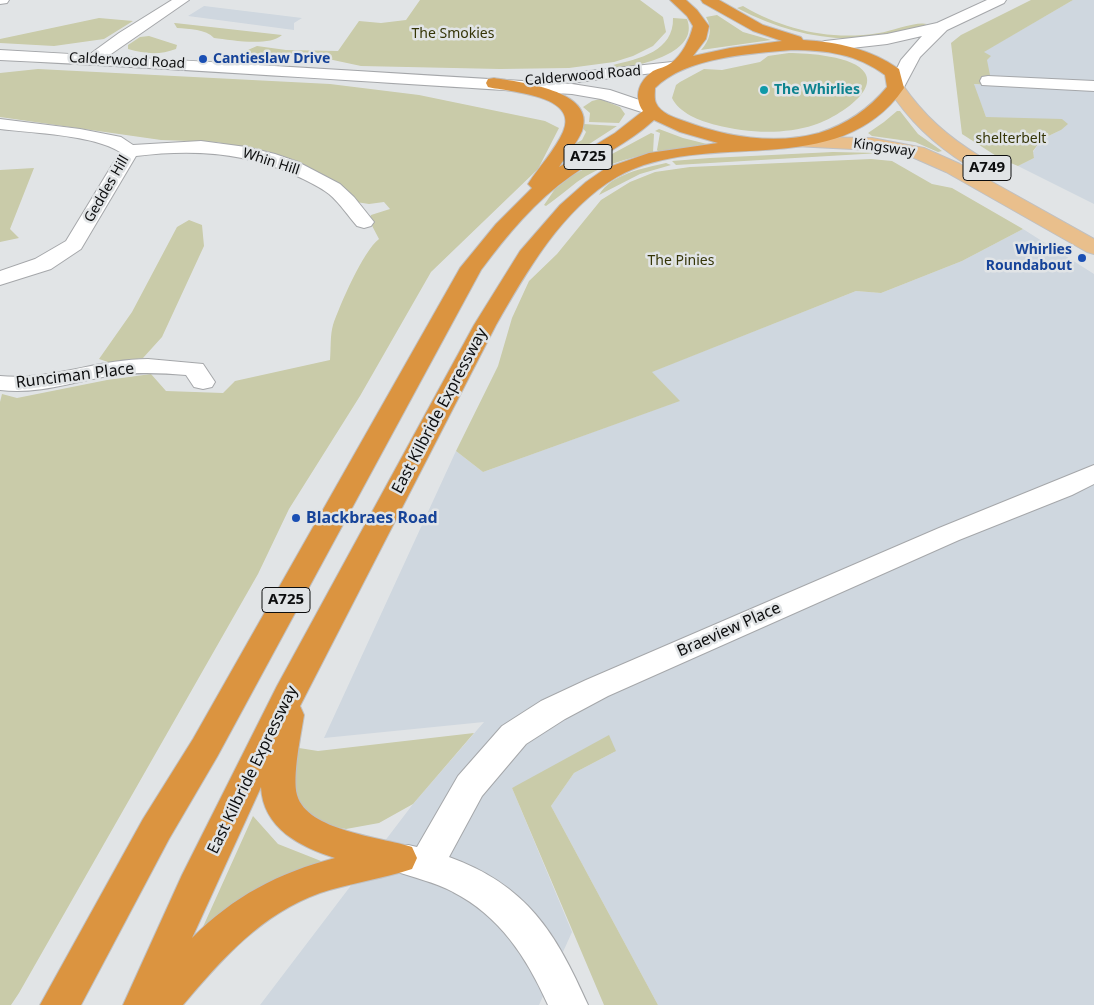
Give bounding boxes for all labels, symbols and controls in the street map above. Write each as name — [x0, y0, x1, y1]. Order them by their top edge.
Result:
park label: The Smokies — [412, 26, 494, 42]
street label: Calderwood Road — [68, 50, 186, 72]
place label: Cantieslaw Drive — [213, 51, 330, 67]
marker: Cantieslaw Drive — [197, 53, 209, 65]
street label: Calderwood Road — [524, 63, 642, 89]
place label: The Whirlies — [774, 82, 860, 98]
marker: The Whirlies — [758, 84, 770, 96]
park label: shelterbelt — [976, 131, 1046, 147]
street label: Kingsway — [852, 135, 916, 161]
road number: A725 — [564, 144, 612, 170]
street label: Whin Hill — [240, 145, 302, 179]
street label: Geddes Hill — [81, 152, 133, 226]
road number: A749 — [963, 156, 1011, 180]
place label: Whirlies Roundabout — [986, 242, 1072, 274]
marker: Whirlies Roundabout — [1076, 252, 1088, 264]
park label: The Pinies — [648, 253, 714, 269]
street label: East Kilbride Expressway — [388, 325, 492, 497]
street label: Runciman Place — [15, 359, 135, 393]
place label: Blackbraes Road — [306, 508, 438, 528]
marker: Blackbraes Road — [290, 512, 302, 524]
road number: A725 — [262, 588, 310, 612]
street label: Braeview Place — [674, 599, 784, 661]
street label: East Kilbride Expressway — [204, 683, 302, 857]

